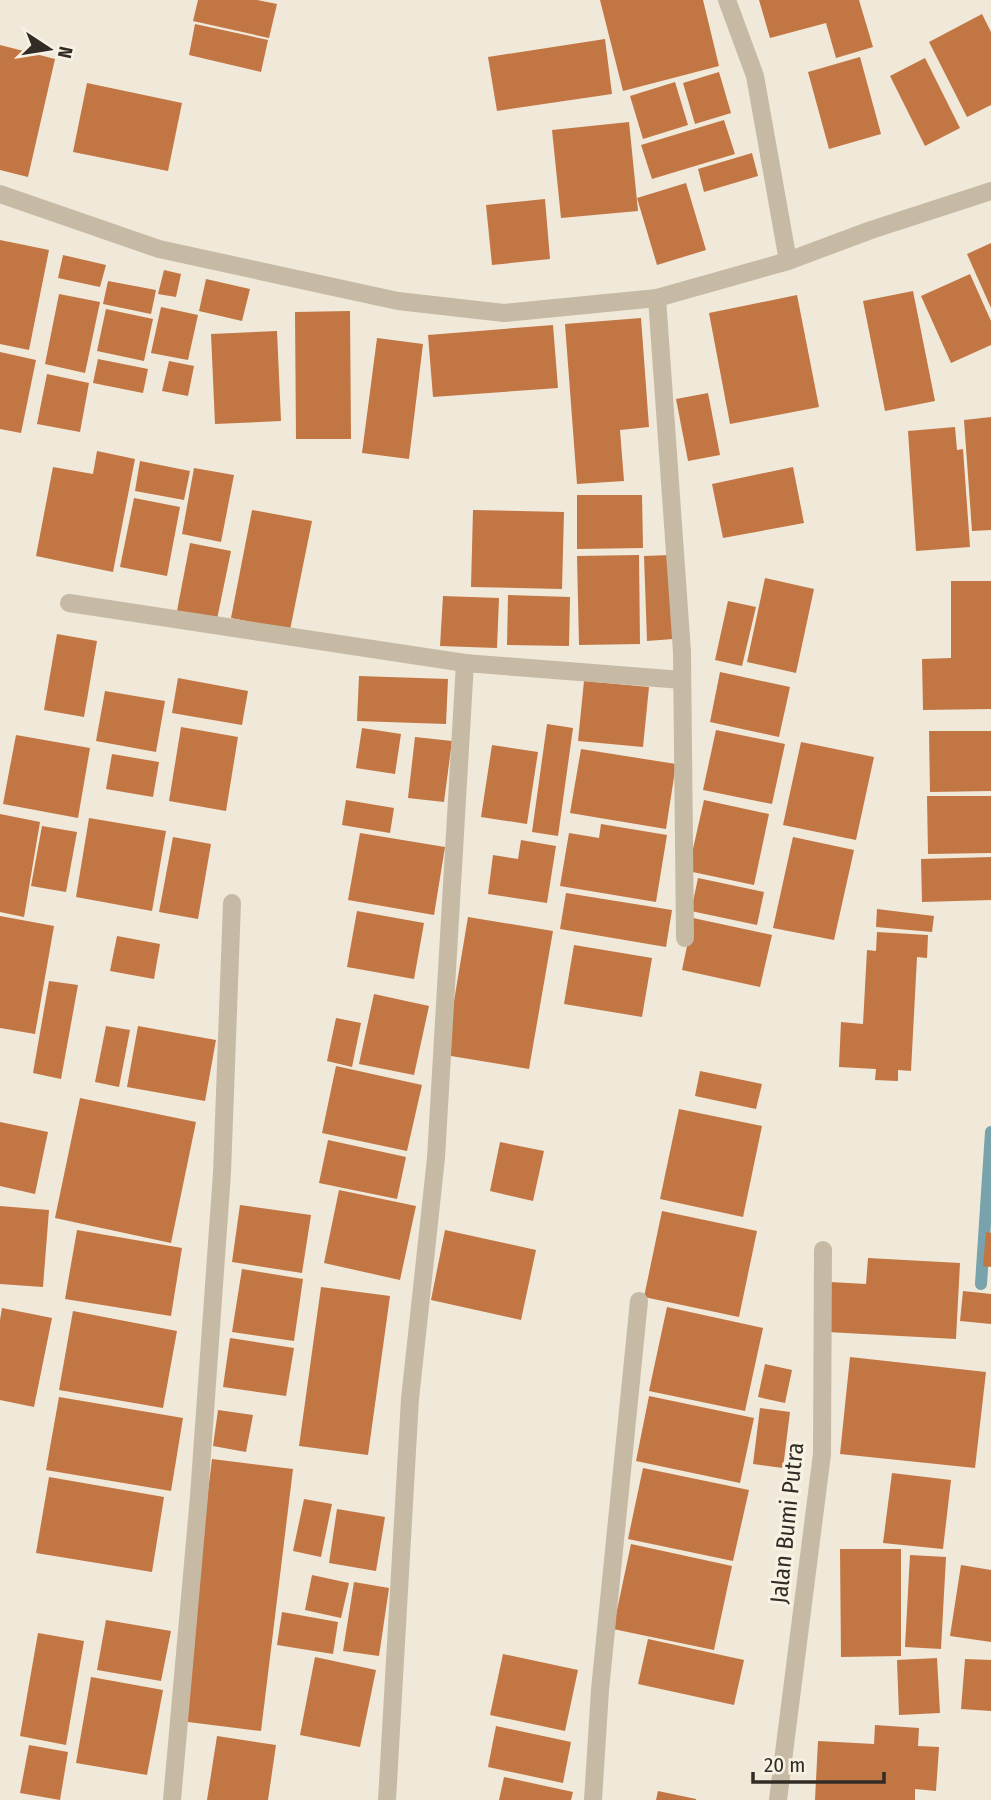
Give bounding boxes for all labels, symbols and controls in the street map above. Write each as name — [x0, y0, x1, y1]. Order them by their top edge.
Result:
north arrow — [14, 14, 84, 84]
text: N — [53, 44, 78, 60]
street label: Jalan Bumi Putra — [765, 1441, 809, 1605]
scale bar — [753, 1741, 884, 1785]
text: 20 m — [764, 1752, 805, 1778]

